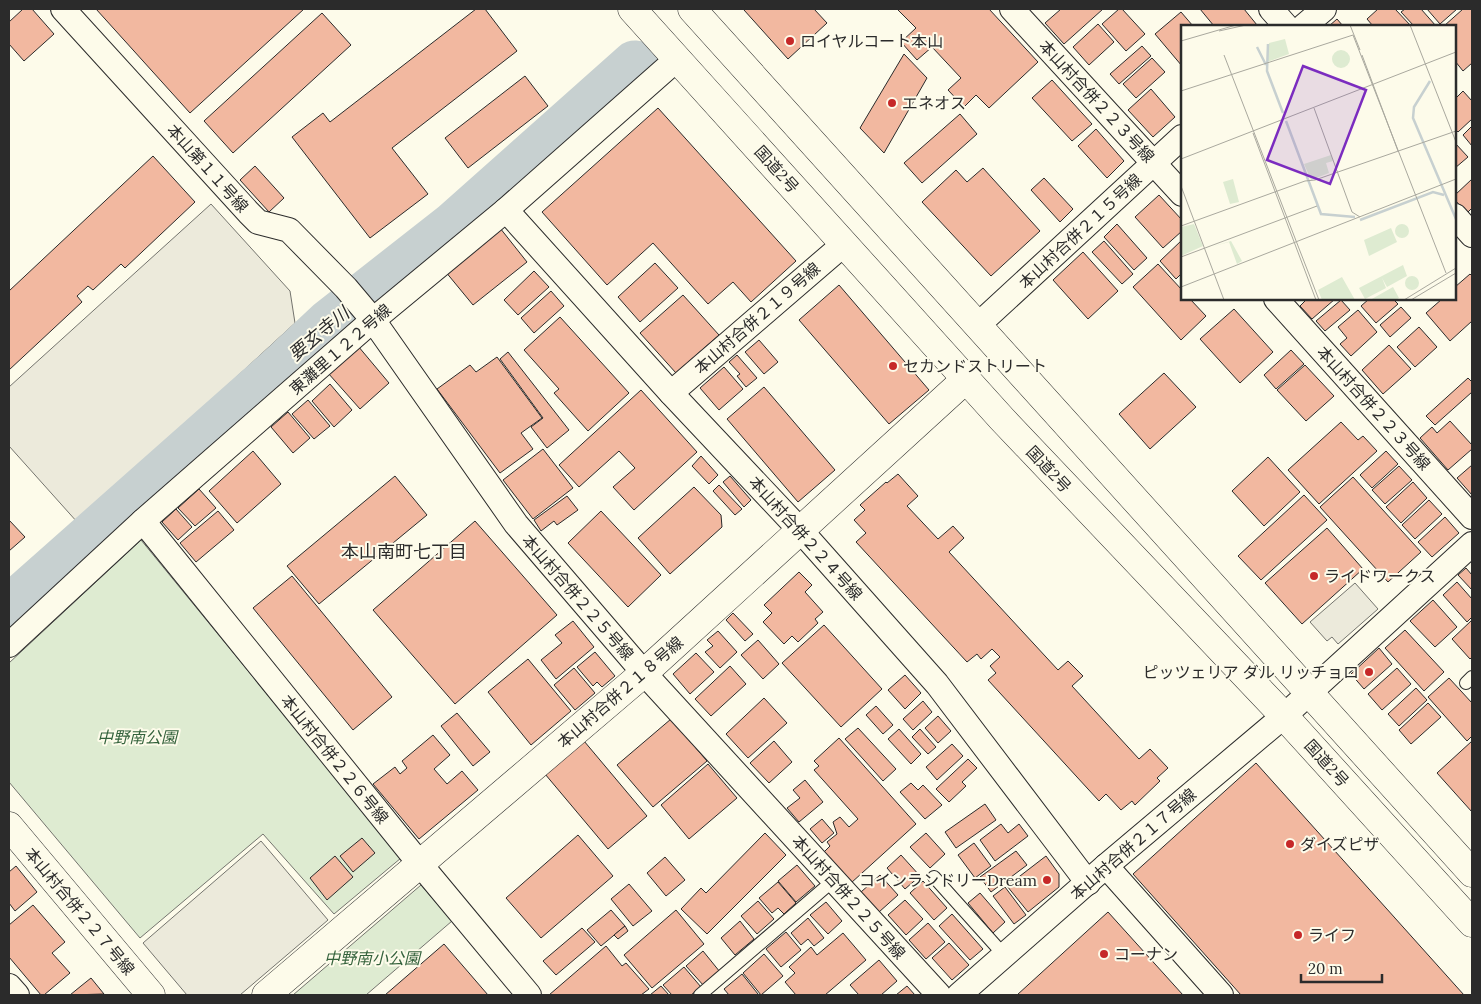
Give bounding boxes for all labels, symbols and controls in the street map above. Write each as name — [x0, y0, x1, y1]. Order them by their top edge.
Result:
inset map — [1181, 25, 1456, 300]
place label: ロイヤルコート本山 — [800, 31, 943, 51]
marker: ロイヤルコート本山 — [784, 35, 796, 47]
street label: 本山村合併２２３号線 — [1035, 36, 1159, 166]
place label: エネオス — [902, 93, 966, 113]
marker: エネオス — [886, 97, 898, 109]
street label: 本山第１１号線 — [163, 120, 253, 216]
street label: 国道2号 — [751, 141, 803, 197]
street label: 本山村合併２１５号線 — [1015, 169, 1145, 293]
street label: 本山村合併２１９号線 — [690, 258, 824, 378]
street label: 東灘里１２２号線 — [285, 299, 395, 399]
water label: 要玄寺川 — [284, 300, 355, 366]
street label: 本山村合併２２３号線 — [1313, 342, 1435, 474]
place label: セカンドストリート — [903, 356, 1047, 376]
marker: セカンドストリート — [887, 360, 899, 372]
street label: 国道2号 — [1022, 441, 1076, 497]
street label: 本山村合併２２４号線 — [745, 472, 867, 604]
street label: 本山村合併２２５号線 — [518, 530, 638, 664]
district label: 本山南町七丁目 — [341, 540, 467, 563]
place label: ライドワークス — [1324, 566, 1436, 586]
marker: ライドワークス — [1308, 570, 1320, 582]
street label: 本山村合併２１８号線 — [553, 632, 687, 752]
place label: ピッツェリア ダル リッチョロ — [1143, 662, 1359, 682]
marker: ピッツェリア ダル リッチョロ — [1363, 666, 1375, 678]
street label: 本山村合併２２６号線 — [277, 691, 393, 827]
park label: 中野南公園 — [97, 727, 179, 747]
street label: 国道2号 — [1301, 735, 1353, 791]
street label: 本山村合併２１７号線 — [1066, 784, 1200, 904]
street label: 本山村合併２２５号線 — [788, 831, 910, 963]
place label: ダイズピザ — [1300, 834, 1380, 854]
marker: ダイズピザ — [1284, 838, 1296, 850]
street label: 本山村合併２２７号線 — [21, 843, 139, 979]
place label: コインランドリーDream — [859, 870, 1037, 890]
marker: コインランドリーDream — [1041, 874, 1053, 886]
place label: ライフ — [1308, 925, 1356, 945]
marker: ライフ — [1292, 929, 1304, 941]
place label: コーナン — [1114, 944, 1178, 964]
park label: 中野南小公園 — [324, 948, 422, 968]
marker: コーナン — [1098, 948, 1110, 960]
scale bar — [1301, 952, 1382, 984]
text: 20 m — [1308, 959, 1343, 978]

